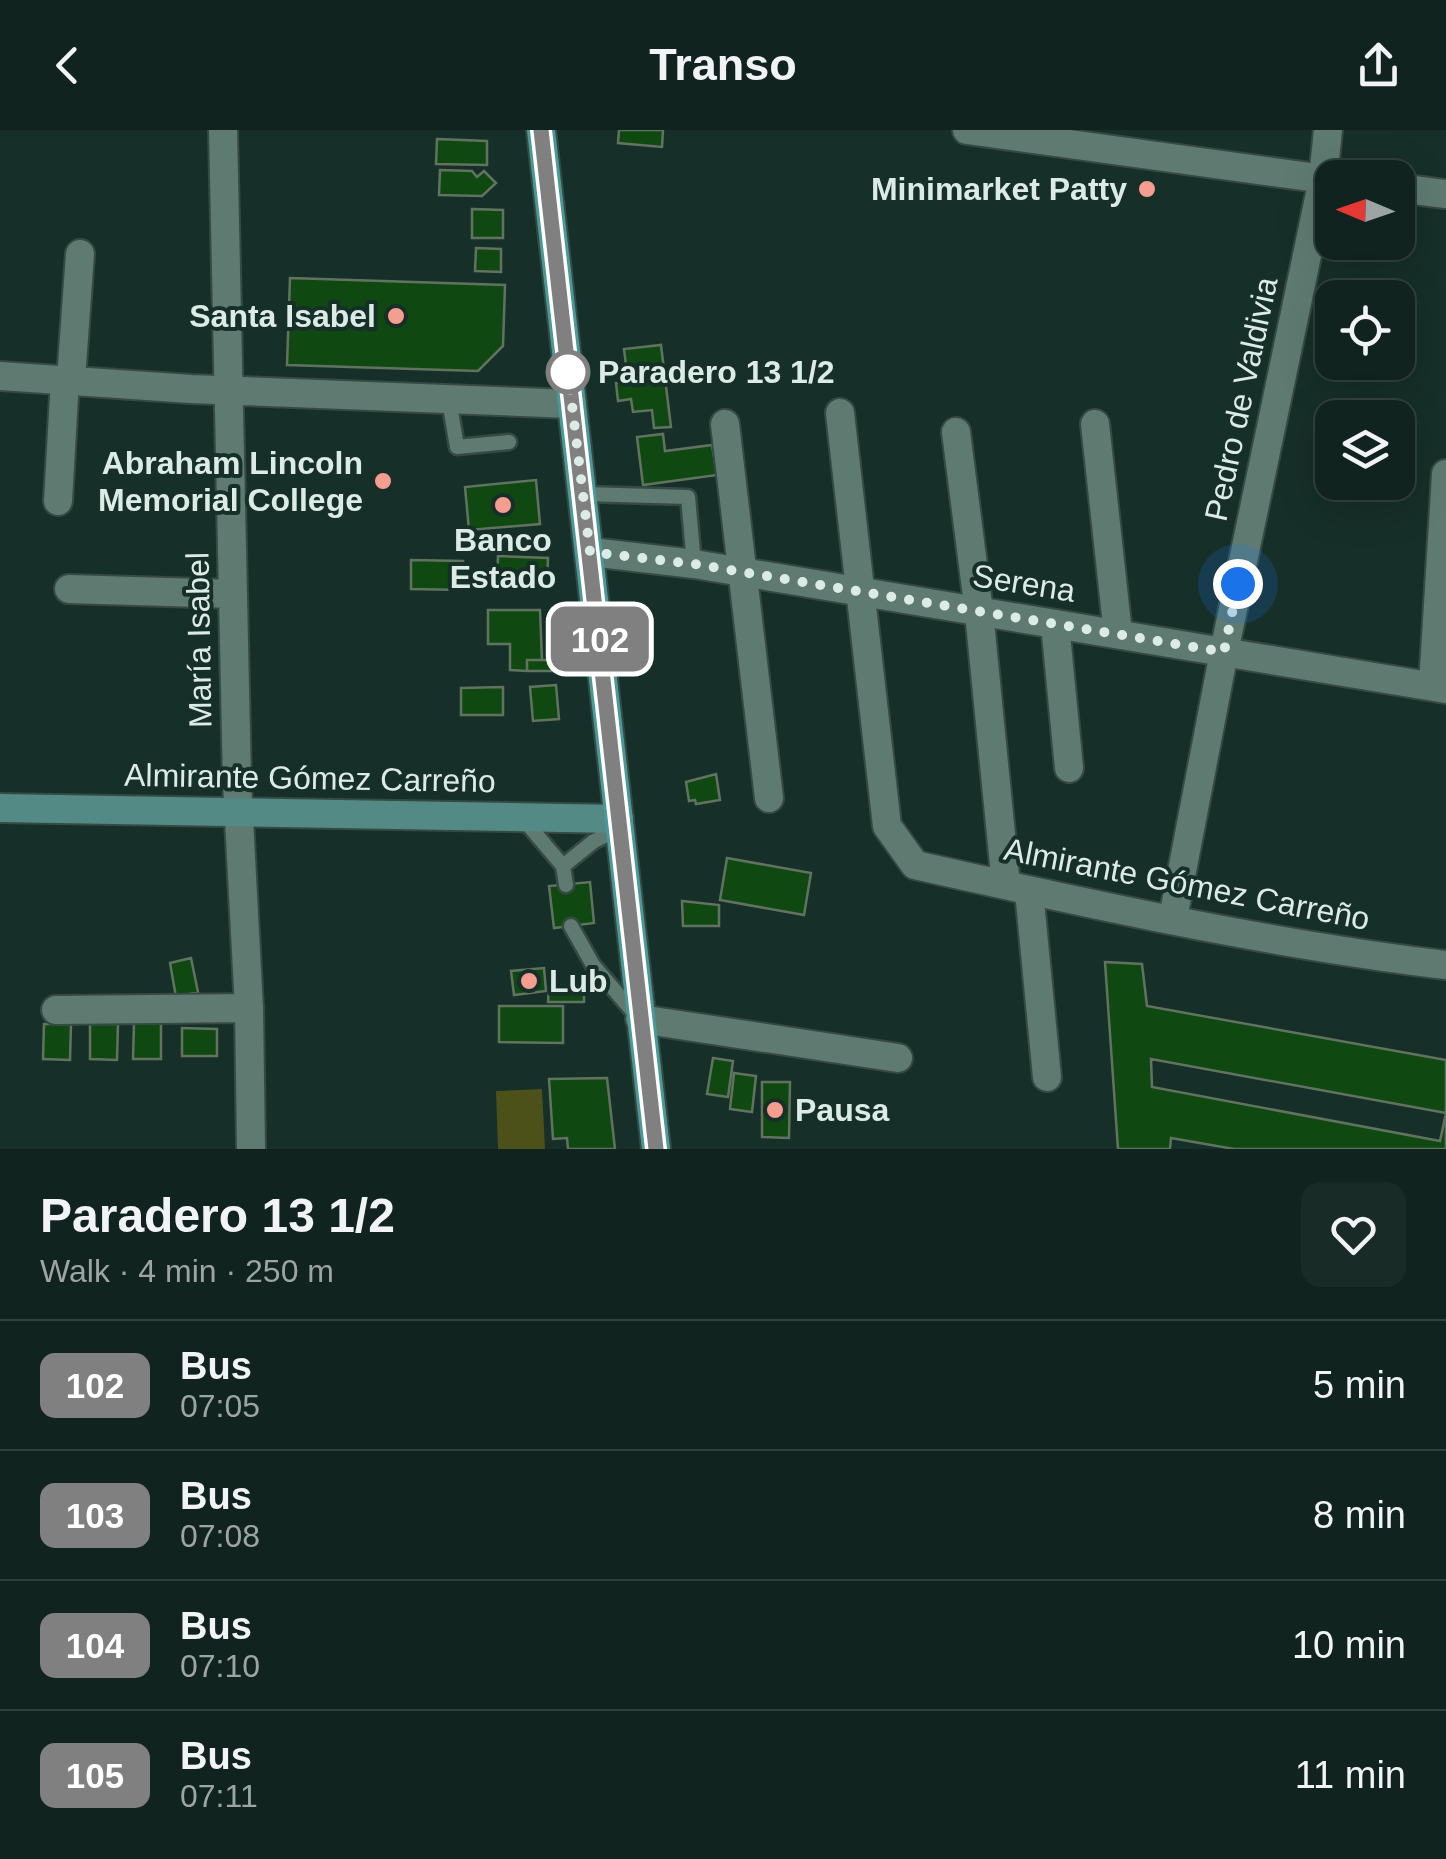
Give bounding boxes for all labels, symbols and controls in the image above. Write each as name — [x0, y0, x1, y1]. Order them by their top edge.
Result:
icon: back — [40, 38, 95, 93]
icon: share — [1351, 38, 1406, 93]
text: Transo — [649, 39, 797, 90]
north arrow — [1315, 160, 1415, 260]
map controls — [1315, 160, 1415, 500]
place label: Minimarket Patty — [871, 171, 1127, 207]
marker: Minimarket Patty — [1136, 178, 1158, 200]
street label: Pedro de Valdivia — [1198, 274, 1284, 524]
button: locate — [1315, 280, 1415, 380]
place label: Santa Isabel — [189, 298, 376, 334]
marker: Santa Isabel — [385, 305, 407, 327]
marker: Paradero 13 1/2 — [547, 351, 589, 393]
place label: Paradero 13 1/2 — [598, 354, 835, 390]
button: layers — [1315, 400, 1415, 500]
place label: Abraham Lincoln Memorial College — [98, 445, 363, 518]
marker: Abraham Lincoln Memorial College — [372, 470, 394, 492]
marker: Banco Estado — [492, 494, 514, 516]
place label: Banco Estado — [450, 522, 556, 595]
street label: María Isabel — [179, 552, 219, 728]
street label: Serena — [970, 557, 1078, 609]
your location — [1213, 559, 1263, 609]
line badge: 102 — [542, 606, 658, 672]
text: 102 — [571, 620, 629, 659]
street label: Almirante Gómez Carreño — [124, 757, 496, 799]
street label: Almirante Gómez Carreño — [1001, 831, 1373, 937]
place label: Lub — [549, 963, 608, 999]
marker: Lub — [518, 970, 540, 992]
place label: Pausa — [795, 1092, 889, 1128]
marker: Pausa — [764, 1099, 786, 1121]
button: heart — [1301, 1182, 1406, 1287]
text: Paradero 13 1/2 — [40, 1189, 395, 1242]
text: Walk · 4 min · 250 m — [40, 1253, 334, 1289]
text: Bus — [180, 1345, 252, 1387]
text: 5 min — [1313, 1364, 1406, 1406]
text: 102 — [66, 1366, 124, 1405]
text: 07:05 — [180, 1388, 260, 1424]
text: Bus — [180, 1475, 252, 1517]
text: 8 min — [1313, 1494, 1406, 1536]
text: 103 — [66, 1496, 124, 1535]
text: 07:08 — [180, 1518, 260, 1554]
text: Bus — [180, 1605, 252, 1647]
text: 10 min — [1292, 1624, 1406, 1666]
text: 104 — [66, 1626, 124, 1665]
text: 07:10 — [180, 1648, 260, 1684]
text: Bus — [180, 1735, 252, 1777]
text: 11 min — [1295, 1754, 1406, 1796]
text: 105 — [66, 1756, 124, 1795]
text: 07:11 — [180, 1778, 258, 1814]

